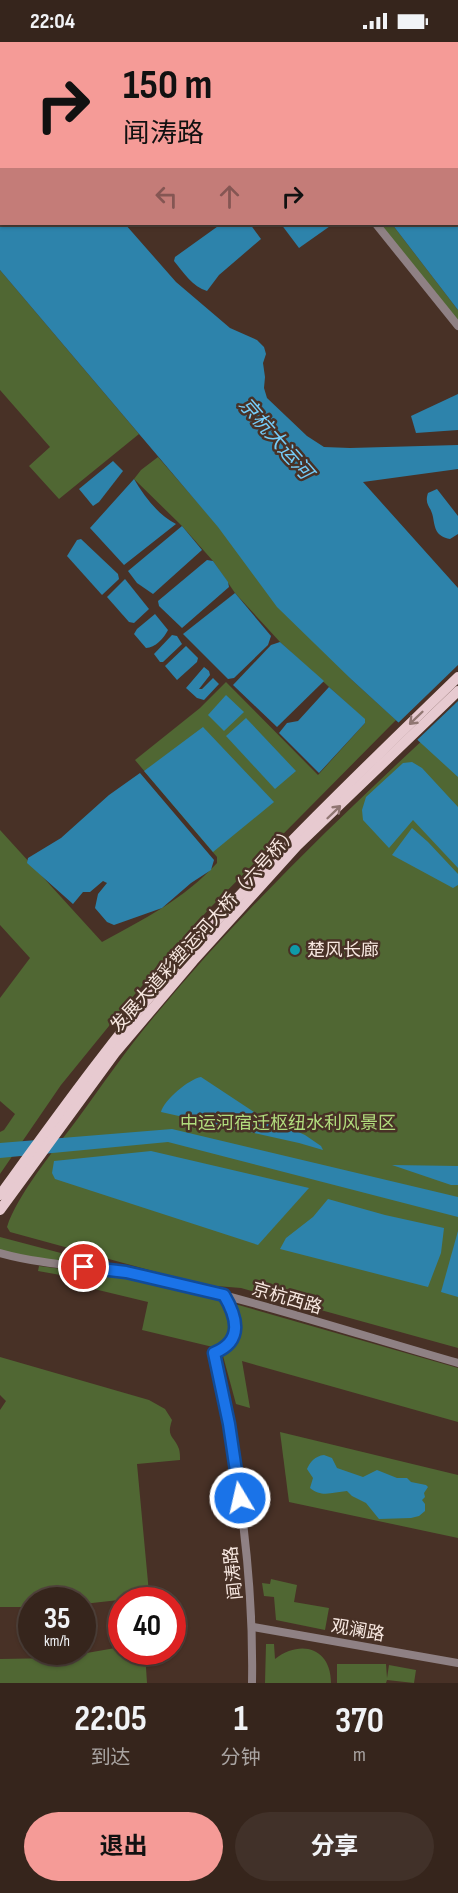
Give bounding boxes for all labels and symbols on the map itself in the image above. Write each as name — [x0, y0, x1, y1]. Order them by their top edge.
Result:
water label: 京杭大运河 — [233, 393, 320, 487]
one-way arrow — [408, 711, 423, 725]
one-way arrow — [326, 804, 341, 819]
street label: 发展大道彩塑运河大桥（六号桥） — [106, 822, 303, 1037]
place label: 楚风长廊 — [307, 940, 379, 961]
marker: 楚风长廊 — [288, 943, 302, 957]
park label: 中运河宿迁枢纽水利风景区 — [180, 1113, 396, 1134]
pin — [58, 1241, 109, 1292]
street label: 京杭西路 — [249, 1278, 324, 1318]
position arrow — [208, 1466, 272, 1530]
street label: 闻涛路 — [220, 1545, 247, 1601]
speed limit sign: 40 — [108, 1587, 186, 1665]
street label: 观澜路 — [330, 1615, 386, 1646]

